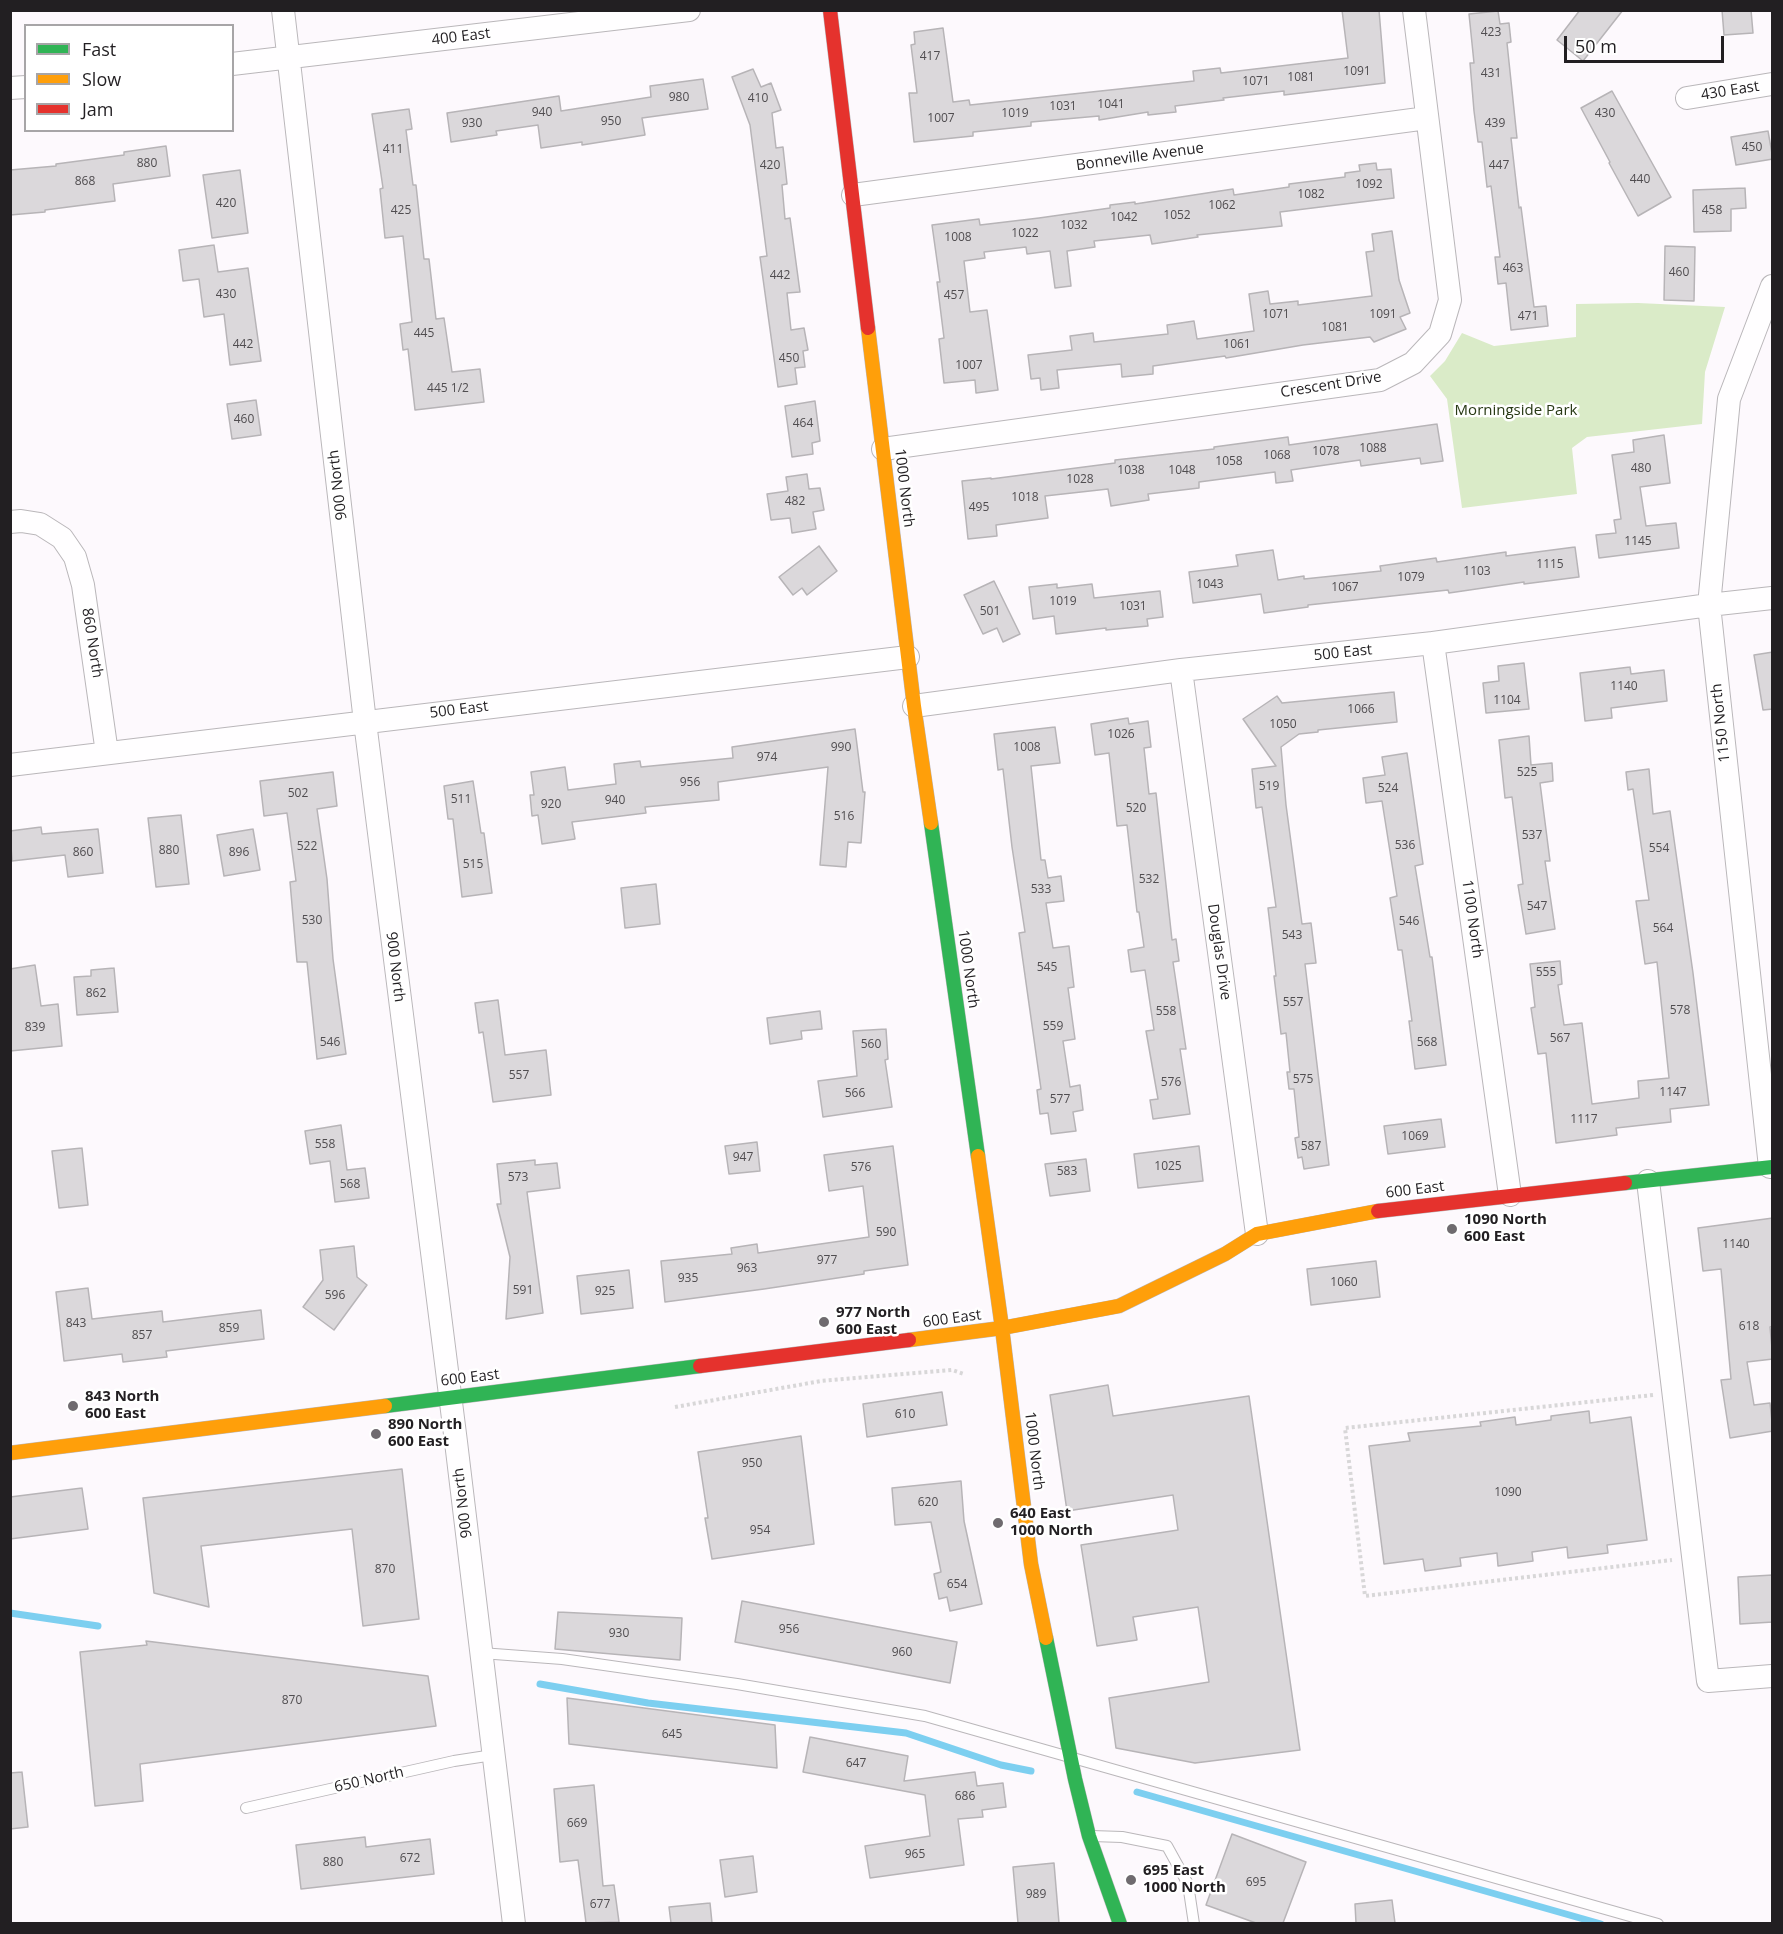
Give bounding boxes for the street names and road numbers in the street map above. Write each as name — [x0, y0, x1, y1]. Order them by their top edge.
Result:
street label: 400 East — [431, 24, 491, 50]
street label: 430 East — [1700, 78, 1760, 104]
street label: Bonneville Avenue — [1075, 139, 1205, 175]
street label: Crescent Drive — [1279, 368, 1383, 402]
street label: 1000 North — [890, 448, 918, 528]
street label: 900 North — [325, 449, 351, 521]
street label: 860 North — [78, 607, 106, 679]
street label: 500 East — [1313, 641, 1373, 665]
street label: 1150 North — [1708, 683, 1734, 763]
street label: 500 East — [429, 697, 489, 723]
street label: 1100 North — [1458, 879, 1486, 959]
street label: Douglas Drive — [1203, 903, 1235, 1001]
street label: 1000 North — [954, 929, 982, 1009]
street label: 900 North — [382, 931, 408, 1003]
street label: 600 East — [1385, 1177, 1445, 1203]
street label: 600 East — [922, 1306, 982, 1332]
street label: 600 East — [440, 1365, 500, 1391]
street label: 1000 North — [1020, 1411, 1048, 1491]
street label: 900 North — [450, 1467, 476, 1539]
street label: 650 North — [333, 1763, 405, 1797]

